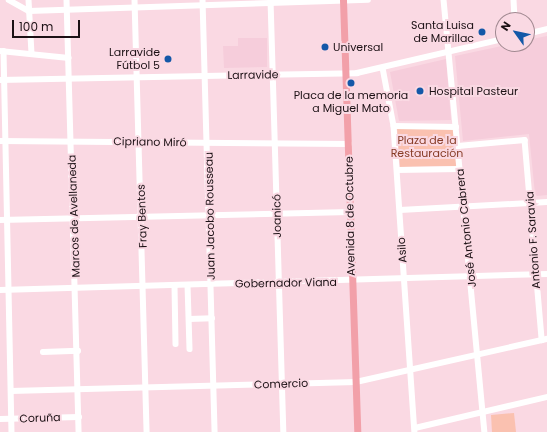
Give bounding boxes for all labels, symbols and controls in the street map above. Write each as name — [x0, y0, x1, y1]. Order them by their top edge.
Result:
scale bar — [14, 12, 82, 38]
north arrow — [495, 12, 535, 52]
text: 100 m — [19, 18, 53, 35]
text: N — [497, 18, 515, 34]
place label: Santa Luisa de Marillac — [411, 19, 474, 45]
marker: Santa Luisa de Marillac — [477, 27, 487, 37]
place label: Universal — [333, 40, 383, 54]
marker: Universal — [320, 42, 330, 52]
place label: Larravide Fútbol 5 — [109, 46, 160, 72]
marker: Larravide Fútbol 5 — [163, 54, 173, 64]
street label: Larravide — [227, 68, 279, 82]
marker: Placa de la memoria a Miguel Mato — [346, 78, 356, 88]
place label: Hospital Pasteur — [429, 84, 518, 98]
marker: Hospital Pasteur — [414, 85, 426, 97]
place label: Placa de la memoria a Miguel Mato — [294, 89, 408, 115]
park label: Plaza de la Restauración — [391, 134, 463, 160]
street label: Cipriano Miró — [113, 135, 187, 149]
street label: Juan Jacobo Rousseau — [202, 152, 218, 280]
street label: Marcos de Avellaneda — [65, 155, 83, 277]
street label: Avenida 8 de Octubre — [342, 156, 358, 276]
street label: José Antonio Cabrera — [453, 168, 479, 288]
street label: Fray Bentos — [134, 184, 150, 248]
street label: Antonio F. Saravia — [523, 191, 543, 289]
street label: Joanicó — [270, 194, 284, 238]
street label: Asilo — [395, 237, 409, 263]
street label: Gobernador Viana — [235, 276, 337, 290]
street label: Comercio — [254, 376, 308, 392]
street label: Coruña — [19, 411, 61, 425]

